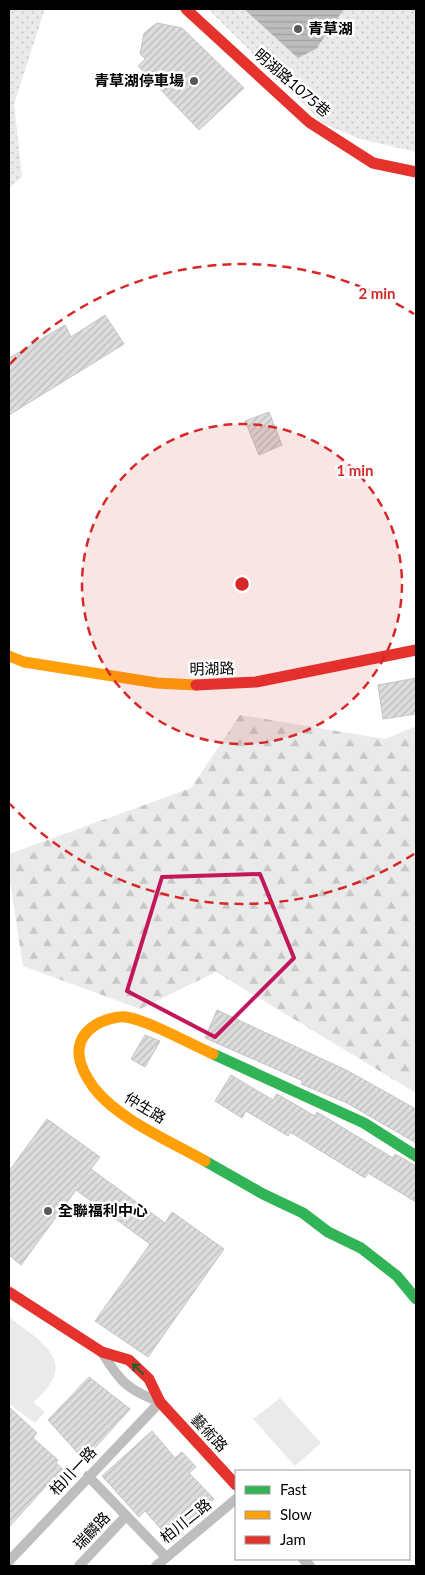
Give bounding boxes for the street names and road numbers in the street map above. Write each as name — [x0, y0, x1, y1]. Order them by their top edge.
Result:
street label: 明湖路1075巷 — [251, 44, 334, 120]
street label: 明湖路 — [189, 659, 235, 677]
street label: 仲生路 — [122, 1088, 169, 1126]
street label: 藝術路 — [188, 1410, 232, 1455]
street label: 柏川一路 — [45, 1442, 99, 1498]
street label: 柏川二路 — [156, 1494, 214, 1546]
street label: 瑞麟路 — [69, 1508, 113, 1553]

